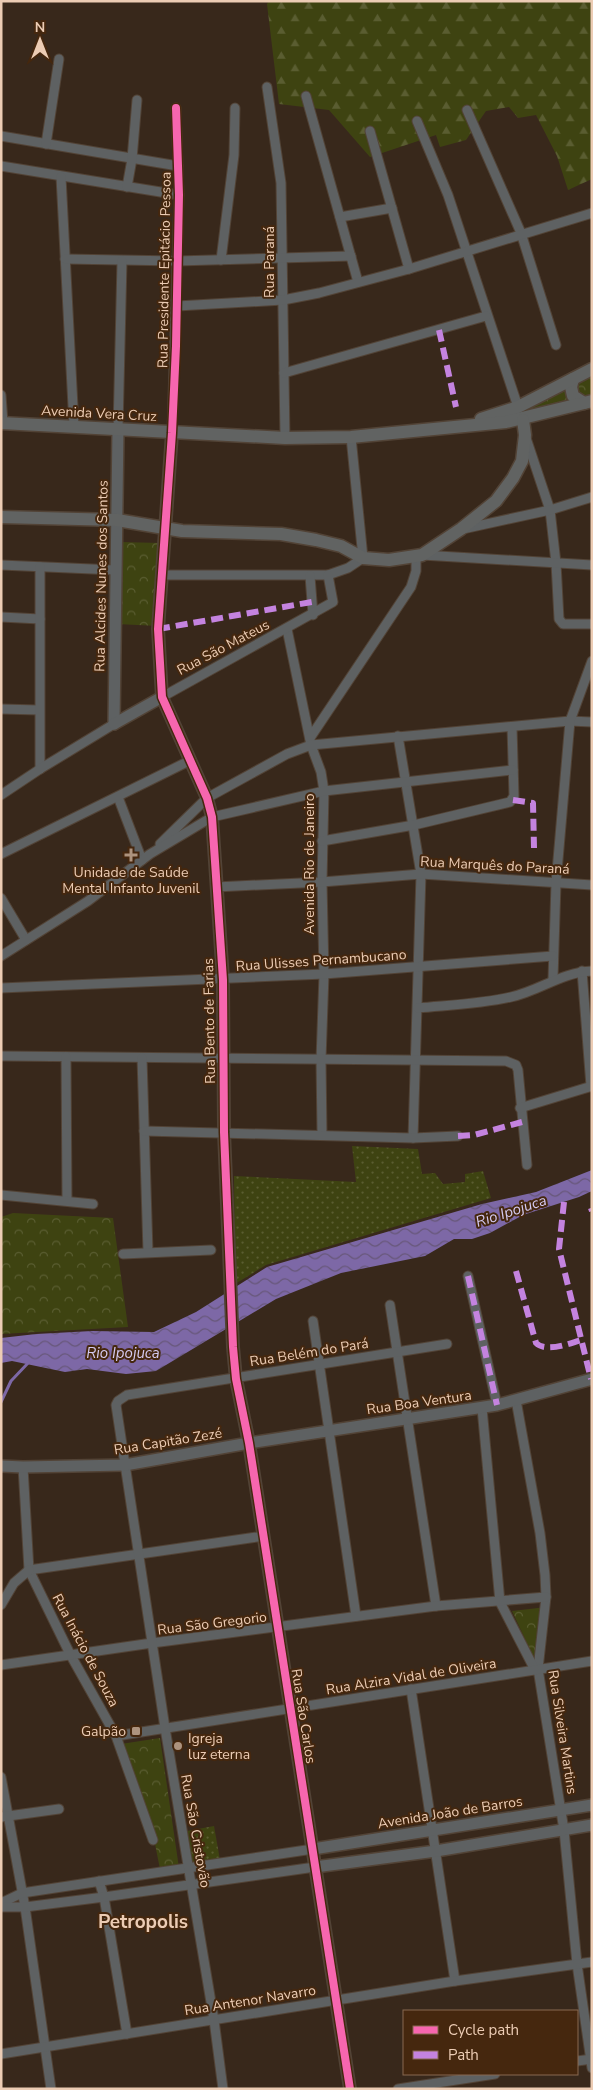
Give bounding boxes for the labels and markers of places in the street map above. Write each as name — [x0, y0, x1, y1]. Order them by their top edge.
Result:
marker: Unidade de Saúde Mental Infanto Juvenil — [124, 848, 138, 862]
place label: Unidade de Saúde Mental Infanto Juvenil — [62, 863, 201, 898]
place label: Galpão — [81, 1722, 126, 1741]
marker: Galpão — [130, 1725, 142, 1737]
place label: Igreja luz eterna — [188, 1729, 250, 1764]
marker: Igreja luz eterna — [172, 1740, 184, 1752]

